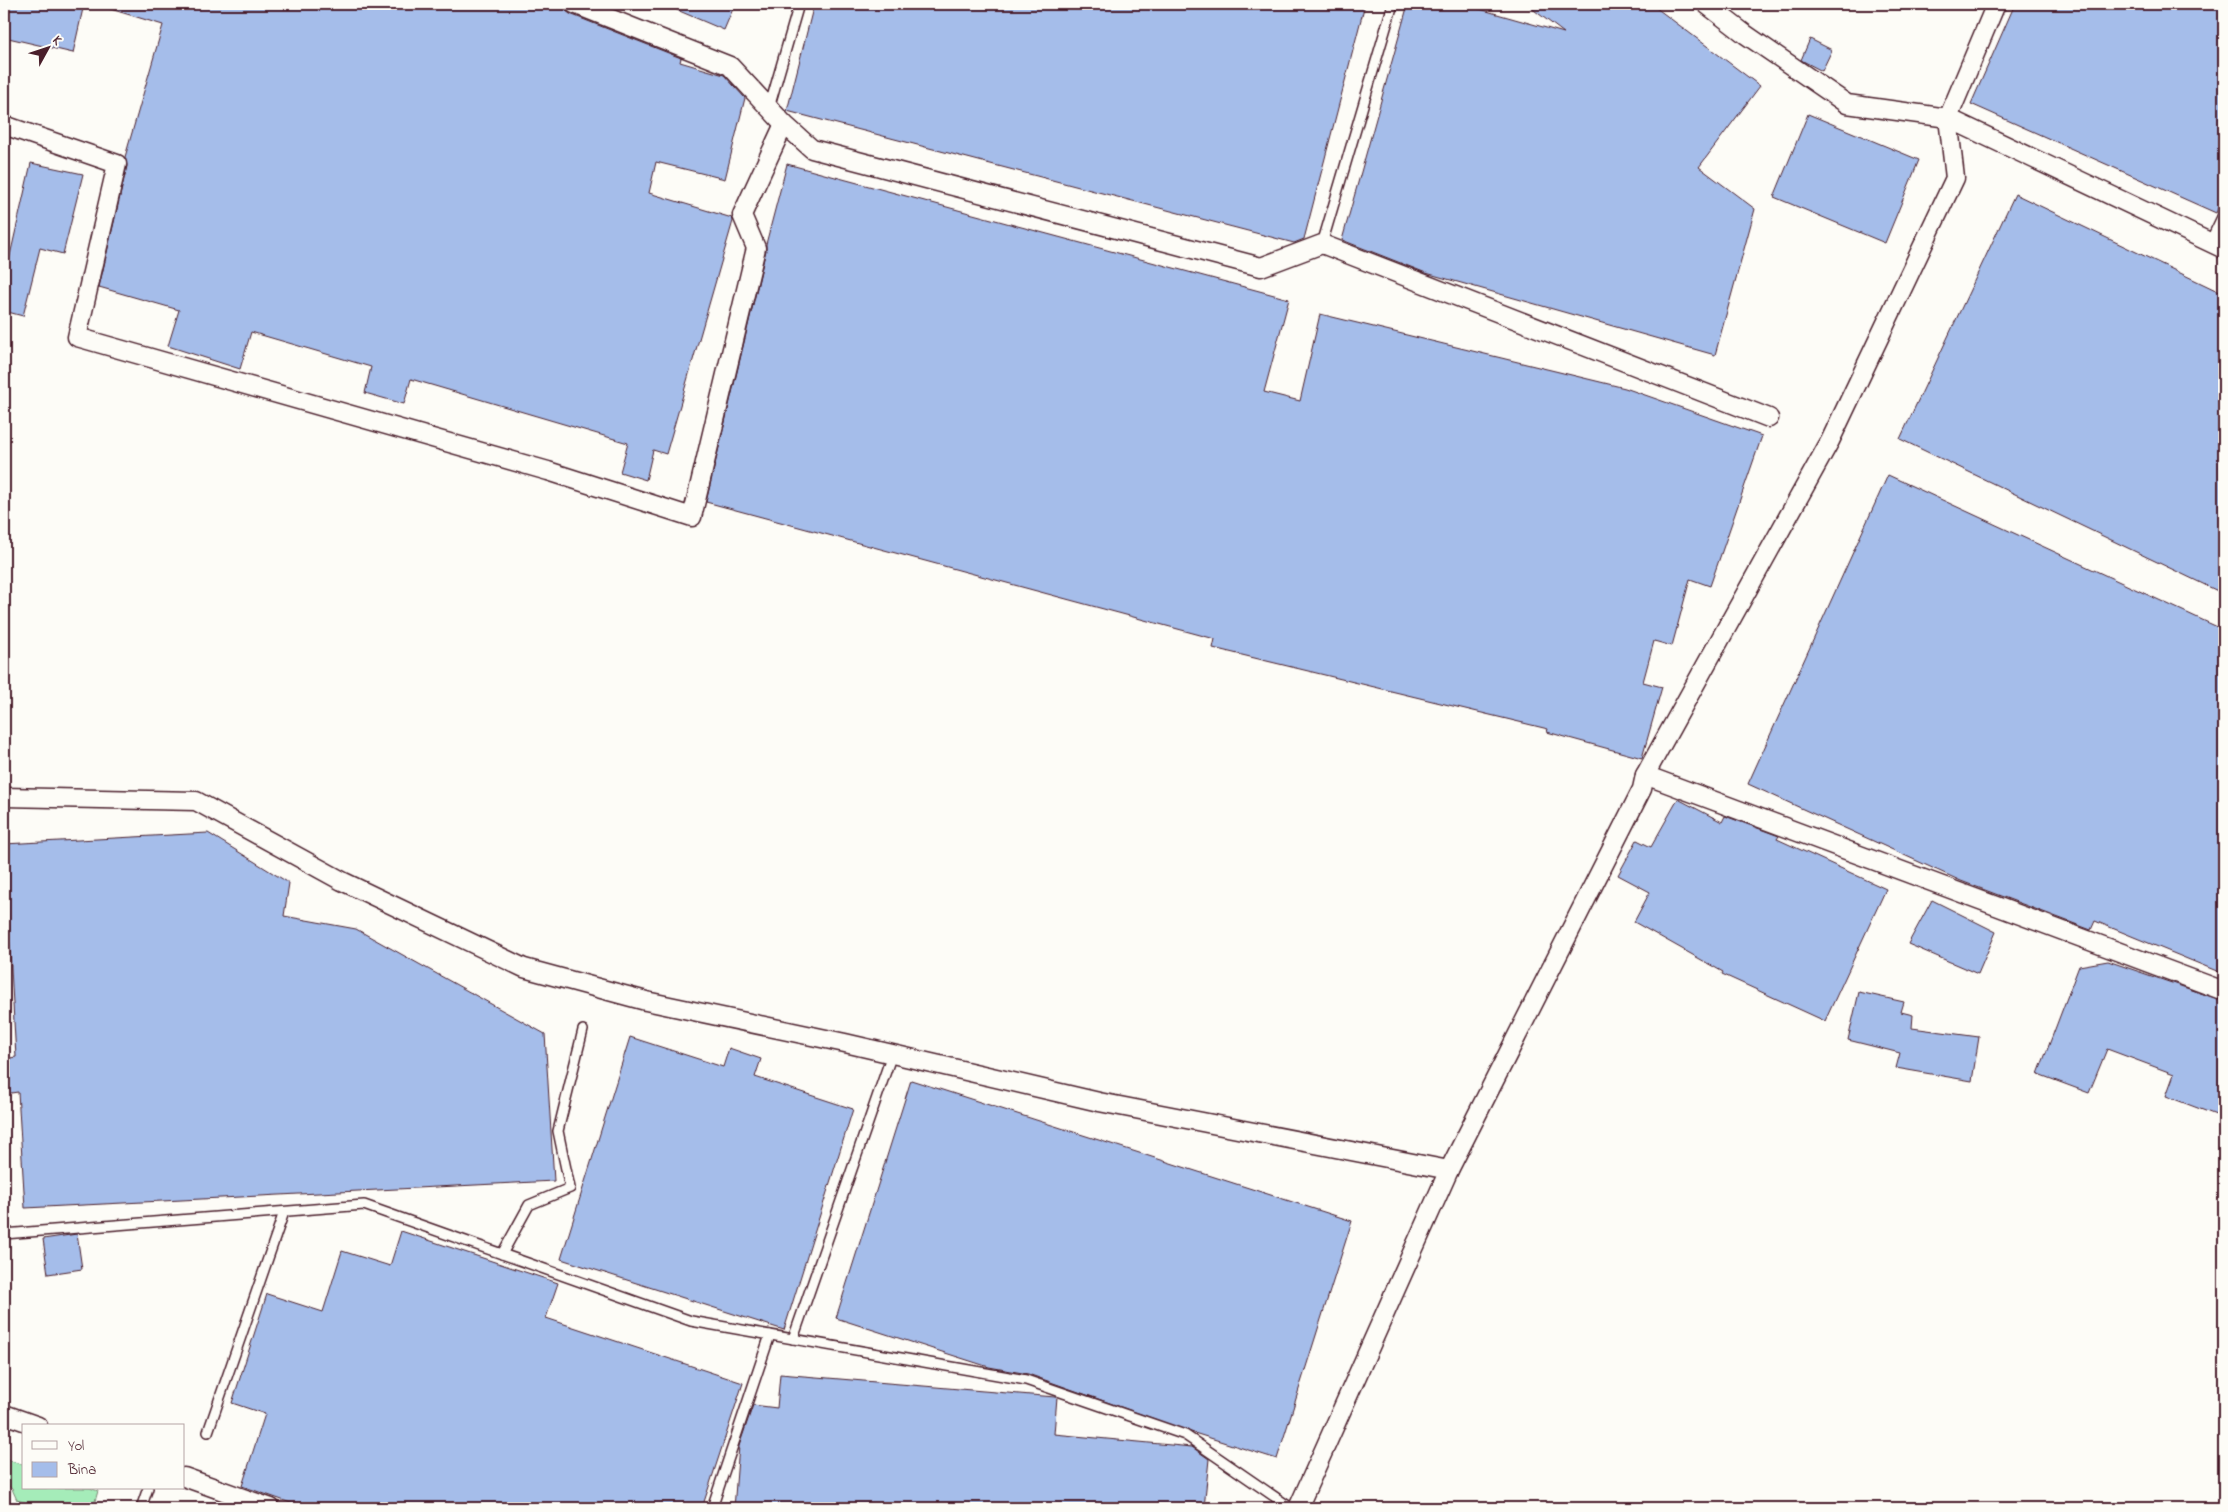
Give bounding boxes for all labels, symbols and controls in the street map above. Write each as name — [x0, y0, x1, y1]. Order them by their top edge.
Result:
north arrow — [22, 22, 72, 72]
text: K — [47, 31, 68, 51]
legend — [22, 1424, 185, 1490]
text: Yol — [68, 1435, 84, 1457]
text: Bina — [67, 1459, 96, 1481]

